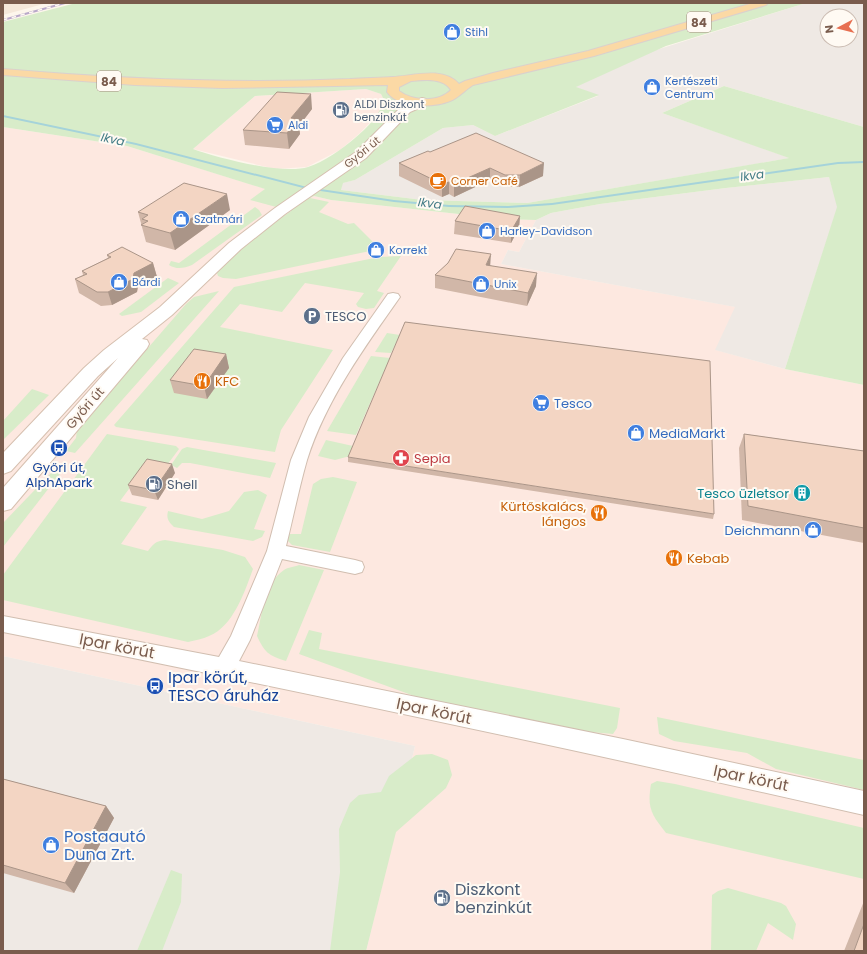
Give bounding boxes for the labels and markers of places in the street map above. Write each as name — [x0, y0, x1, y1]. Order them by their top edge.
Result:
shop icon: Stihl — [442, 22, 462, 42]
place label: Stihl — [465, 24, 488, 40]
place label: Kertészeti Centrum — [665, 73, 718, 102]
shop icon: Kertészeti Centrum — [642, 77, 662, 97]
place label: ALDI Diszkont benzinkút — [354, 96, 425, 125]
fuel station icon: ALDI Diszkont benzinkút — [331, 100, 351, 120]
supermarket icon: Aldi — [265, 115, 285, 135]
place label: Aldi — [288, 117, 309, 133]
cafe icon: Corner Café — [428, 171, 448, 191]
place label: Corner Café — [451, 173, 518, 189]
shop icon: Szatmári — [171, 209, 191, 229]
place label: Szatmári — [194, 211, 243, 227]
shop icon: Harley-Davidson — [477, 221, 497, 241]
place label: Harley-Davidson — [500, 223, 592, 239]
shop icon: Korrekt — [366, 240, 386, 260]
place label: Korrekt — [389, 242, 427, 258]
shop icon: Bárdi — [109, 272, 129, 292]
place label: Bárdi — [132, 274, 161, 290]
shop icon: Unix — [471, 274, 491, 294]
place label: Unix — [494, 276, 517, 292]
parking icon: TESCO — [302, 306, 322, 326]
place label: TESCO — [325, 307, 367, 326]
restaurant icon: KFC — [192, 371, 212, 391]
place label: KFC — [215, 372, 239, 391]
supermarket icon: Tesco — [531, 393, 551, 413]
place label: Tesco — [554, 394, 592, 413]
shop icon: MediaMarkt — [626, 423, 646, 443]
place label: MediaMarkt — [649, 424, 726, 443]
bus stop icon: Győri út, AlphApark — [49, 438, 69, 458]
pharmacy icon: Sepia — [391, 448, 411, 468]
place label: Sepia — [414, 449, 450, 468]
place label: Győri út, AlphApark — [26, 458, 93, 492]
fuel station icon: Shell — [144, 474, 164, 494]
place label: Shell — [167, 475, 197, 494]
building icon: Tesco üzletsor — [792, 483, 812, 503]
place label: Tesco üzletsor — [697, 484, 789, 503]
place label: Kürtőskalács, lángos — [500, 497, 586, 531]
restaurant icon: Kürtőskalács, lángos — [589, 503, 609, 523]
shop icon: Deichmann — [803, 520, 823, 540]
place label: Deichmann — [725, 521, 800, 540]
restaurant icon: Kebab — [664, 548, 684, 568]
place label: Kebab — [687, 549, 729, 568]
place label: Ipar körút, TESCO áruház — [168, 666, 279, 707]
bus stop icon: Ipar körút, TESCO áruház — [145, 676, 165, 696]
place label: Postaautó Duna Zrt. — [64, 825, 146, 866]
shop icon: Postaautó Duna Zrt. — [41, 835, 61, 855]
place label: Diszkont benzinkút — [455, 878, 532, 919]
fuel station icon: Diszkont benzinkút — [432, 888, 452, 908]

